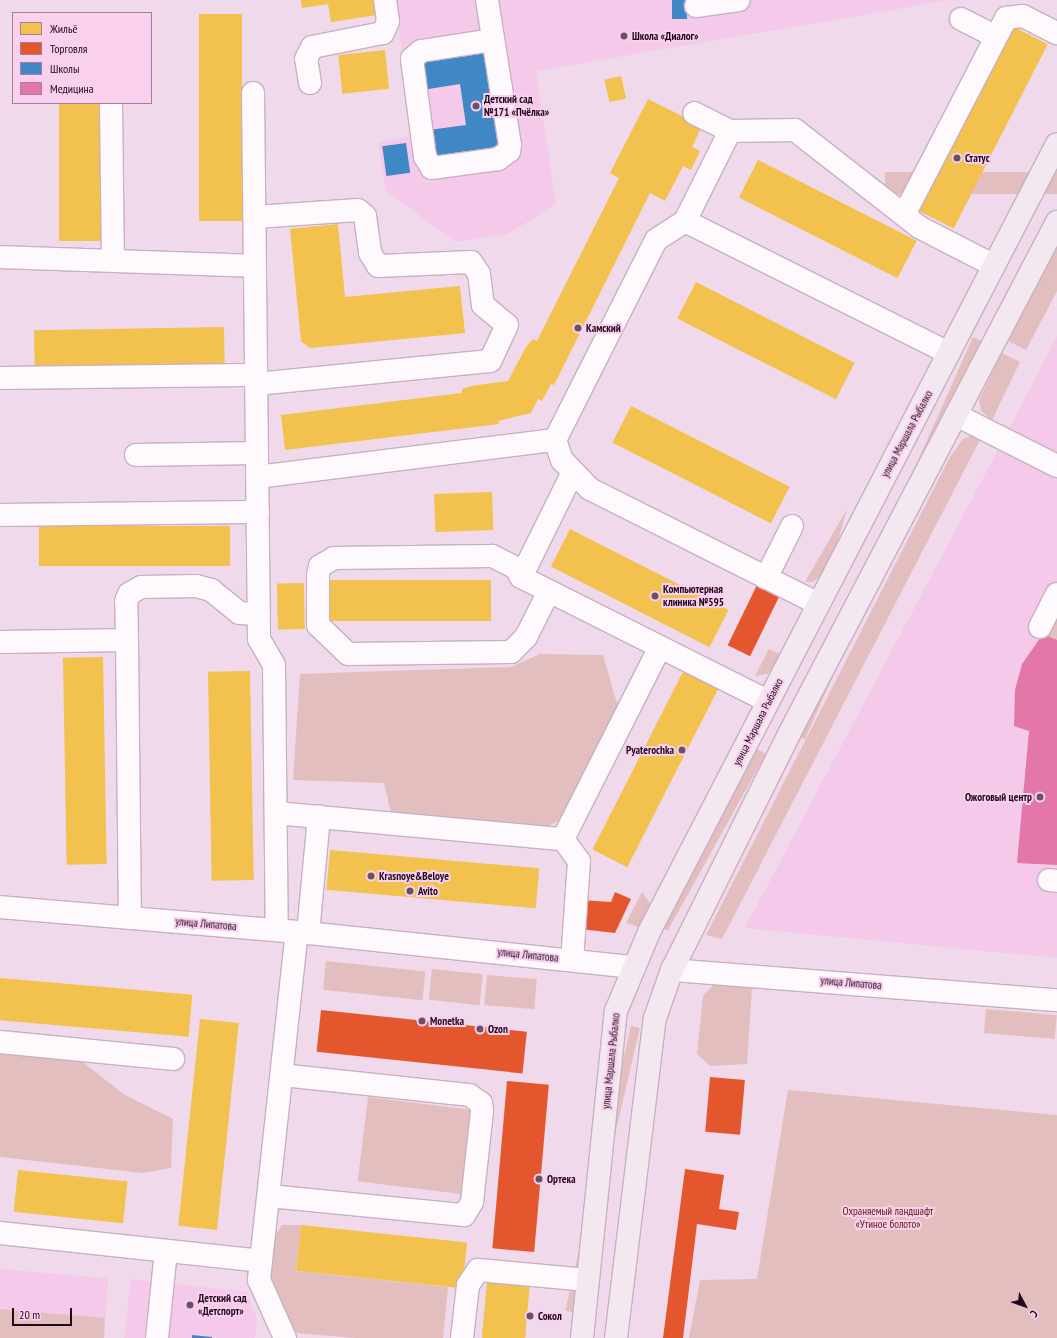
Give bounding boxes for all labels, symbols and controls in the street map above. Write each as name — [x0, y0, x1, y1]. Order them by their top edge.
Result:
legend — [12, 12, 152, 104]
text: Жильё — [50, 21, 77, 36]
place label: Школа «Диалог» — [632, 29, 698, 43]
marker: Школа «Диалог» — [619, 31, 629, 41]
text: Торговля — [50, 41, 88, 56]
text: Школы — [50, 61, 79, 76]
text: Медицина — [50, 81, 94, 96]
place label: Детский сад №171 «Пчёлка» — [484, 93, 549, 119]
marker: Детский сад №171 «Пчёлка» — [471, 101, 481, 111]
place label: Статус — [965, 151, 990, 165]
marker: Статус — [952, 153, 962, 163]
place label: Камский — [586, 321, 621, 335]
marker: Камский — [573, 323, 583, 333]
street label: улица Маршала Рыбалко — [879, 388, 935, 480]
place label: Компьютерная клиника №595 — [663, 583, 724, 609]
marker: Компьютерная клиника №595 — [650, 591, 660, 601]
street label: улица Маршала Рыбалко — [730, 676, 786, 768]
place label: Pyaterochka — [626, 743, 674, 757]
marker: Pyaterochka — [677, 745, 687, 755]
place label: Ожоговый центр — [965, 790, 1032, 804]
marker: Ожоговый центр — [1035, 792, 1045, 802]
place label: Krasnoye&Beloye — [379, 869, 449, 883]
marker: Krasnoye&Beloye — [366, 871, 376, 881]
place label: Avito — [418, 884, 438, 898]
marker: Avito — [405, 886, 415, 896]
street label: улица Липатова — [175, 915, 237, 933]
street label: улица Липатова — [497, 945, 559, 965]
street label: улица Липатова — [820, 974, 882, 992]
street label: улица Маршала Рыбалко — [599, 1012, 623, 1110]
place label: Monetka — [430, 1014, 464, 1028]
marker: Monetka — [417, 1016, 427, 1026]
place label: Ozon — [488, 1022, 508, 1036]
marker: Ozon — [475, 1024, 485, 1034]
place label: Ортека — [547, 1172, 575, 1186]
marker: Ортека — [534, 1174, 544, 1184]
park label: Охраняемый ландшафт «Утиное болото» — [843, 1205, 933, 1231]
north arrow — [1005, 1286, 1045, 1326]
place label: Детский сад «Детспорт» — [198, 1292, 247, 1318]
scale bar — [14, 1300, 74, 1326]
marker: Детский сад «Детспорт» — [185, 1300, 195, 1310]
text: 20 m — [19, 1307, 40, 1322]
text: С — [1027, 1307, 1041, 1320]
place label: Сокол — [538, 1309, 562, 1323]
marker: Сокол — [525, 1311, 535, 1321]

